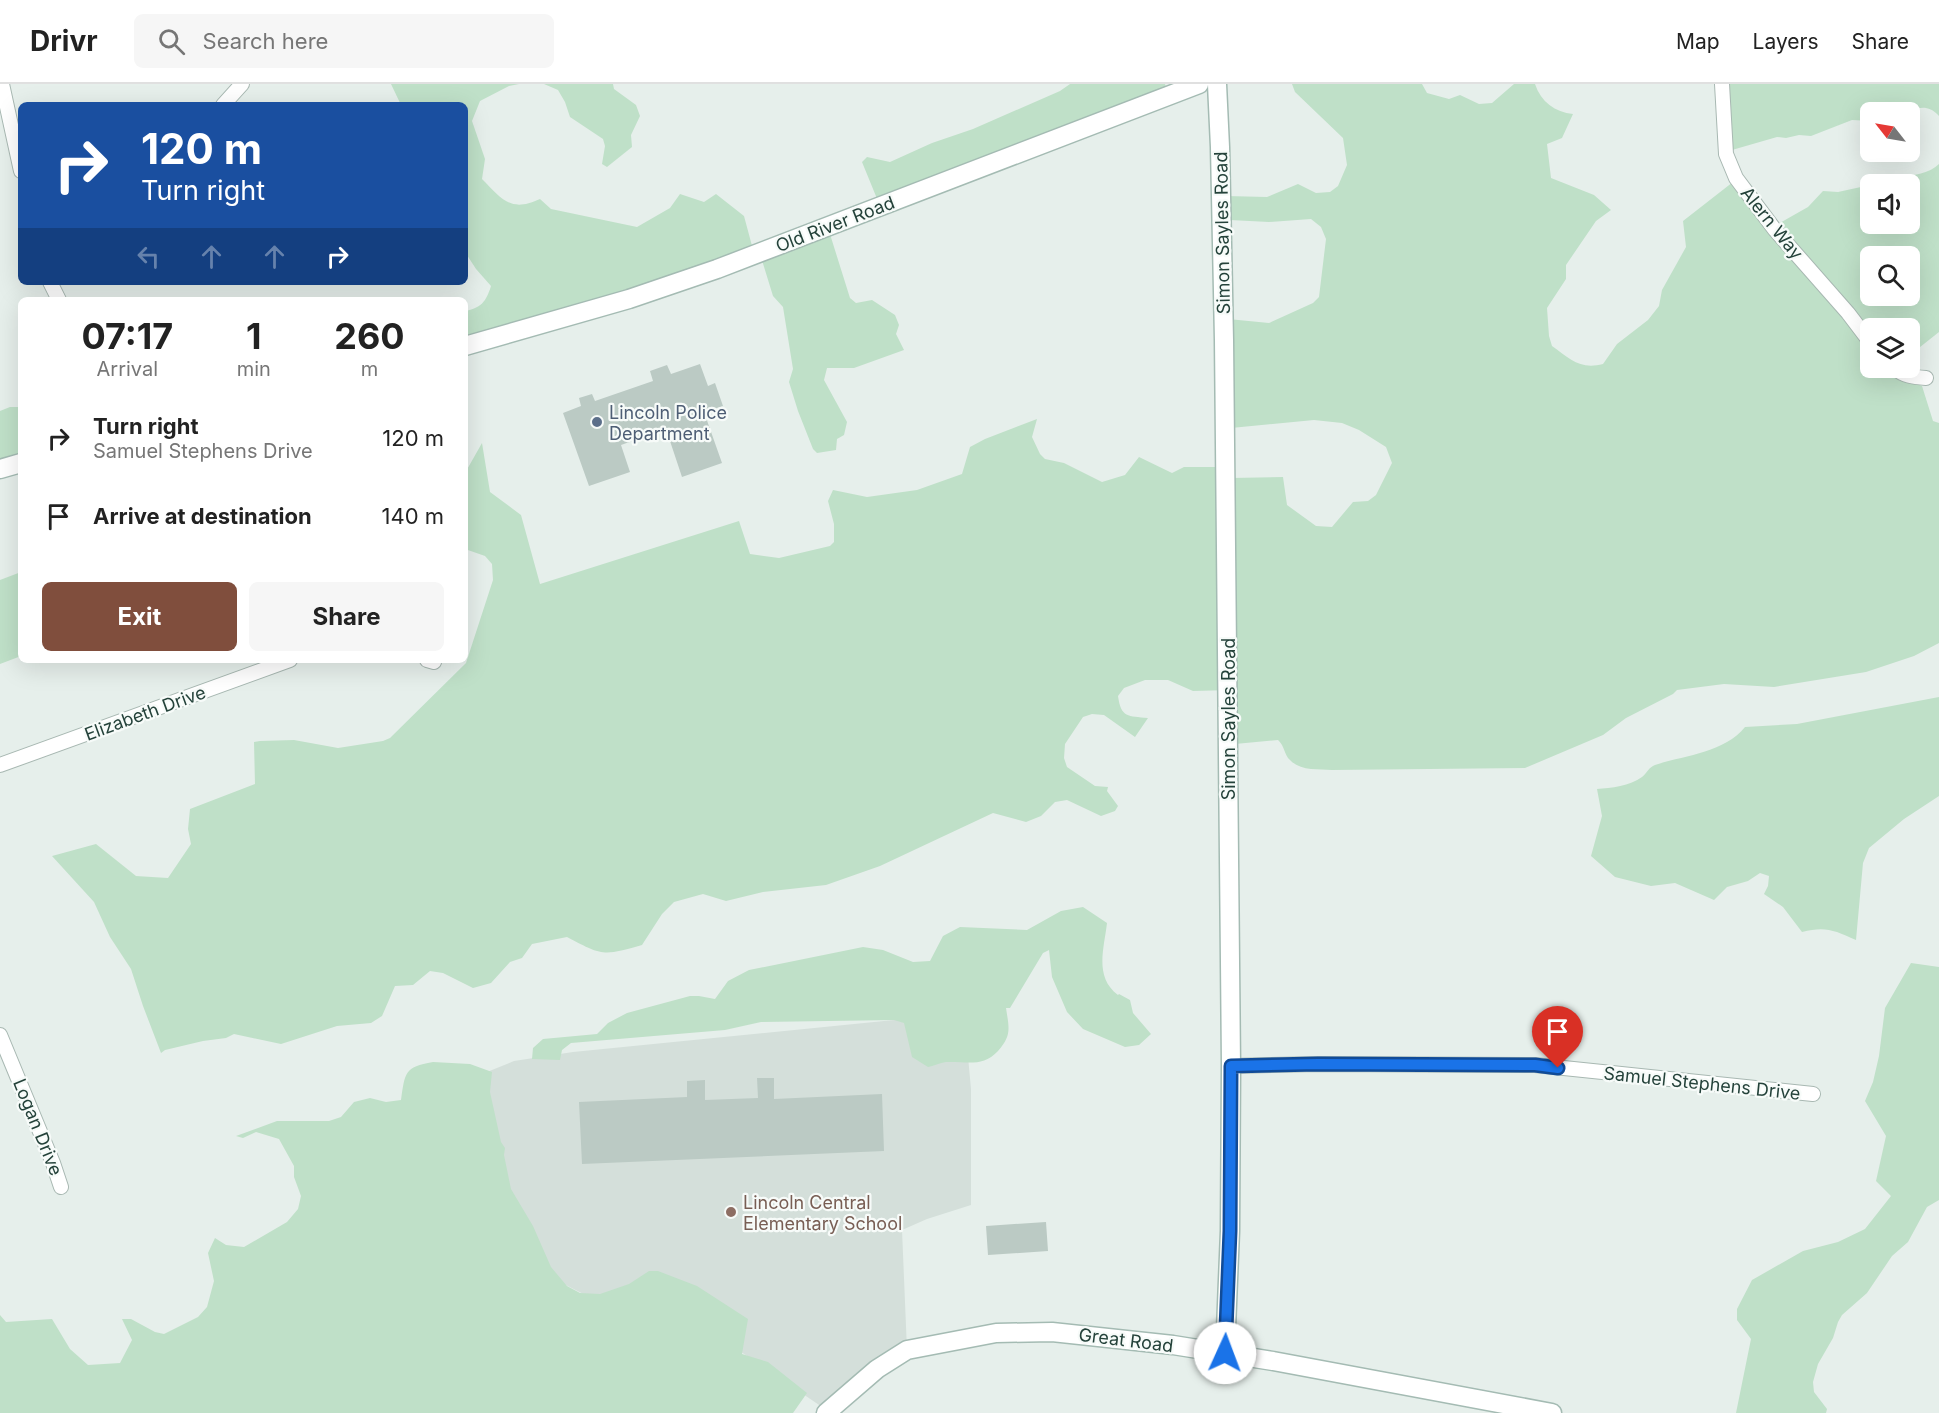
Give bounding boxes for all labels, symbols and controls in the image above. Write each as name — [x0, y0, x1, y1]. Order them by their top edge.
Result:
search box — [134, 14, 554, 68]
text: Drivr — [30, 24, 98, 58]
icon: search — [155, 25, 188, 58]
text: Search here — [203, 28, 328, 54]
text: Map — [1676, 29, 1720, 54]
text: Layers — [1753, 29, 1819, 54]
text: Share — [1852, 29, 1909, 54]
north arrow — [1860, 102, 1920, 162]
map controls — [1860, 102, 1920, 378]
text: 120 m — [141, 123, 262, 174]
icon: right — [42, 126, 120, 204]
street label: Simon Sayles Road — [1210, 152, 1234, 314]
text: Turn right — [141, 174, 265, 207]
button: sound — [1860, 174, 1920, 234]
street label: Alern Way — [1737, 183, 1807, 263]
street label: Old River Road — [773, 192, 897, 256]
icon: left — [132, 240, 165, 273]
icon: ahead — [195, 240, 228, 273]
icon: ahead — [258, 240, 291, 273]
icon: right — [321, 240, 354, 273]
button: search — [1860, 246, 1920, 306]
text: 07:17 — [81, 314, 173, 358]
text: 1 — [246, 314, 261, 358]
text: 260 — [334, 314, 405, 358]
button: layers — [1860, 318, 1920, 378]
text: Arrival — [97, 357, 158, 381]
text: min — [237, 357, 271, 381]
text: m — [361, 357, 378, 381]
place label: Lincoln Police Department — [609, 402, 727, 444]
text: Turn right — [93, 413, 199, 439]
marker: Lincoln Police Department — [590, 415, 604, 429]
icon: right — [42, 422, 75, 455]
text: 120 m — [382, 425, 444, 451]
text: Samuel Stephens Drive — [93, 439, 313, 463]
icon: arrive — [42, 500, 75, 533]
text: Arrive at destination — [93, 503, 312, 529]
text: 140 m — [382, 503, 444, 529]
button: Exit — [42, 582, 237, 651]
button: Share — [249, 582, 444, 651]
street label: Simon Sayles Road — [1218, 638, 1239, 800]
street label: Elizabeth Drive — [82, 681, 208, 745]
pin — [1532, 1006, 1583, 1068]
icon: arrive — [1541, 1015, 1574, 1048]
street label: Samuel Stephens Drive — [1603, 1062, 1801, 1104]
street label: Logan Drive — [9, 1076, 67, 1178]
place label: Lincoln Central Elementary School — [743, 1192, 902, 1234]
marker: Lincoln Central Elementary School — [724, 1205, 738, 1219]
position arrow — [1193, 1321, 1257, 1385]
street label: Great Road — [1078, 1324, 1174, 1356]

